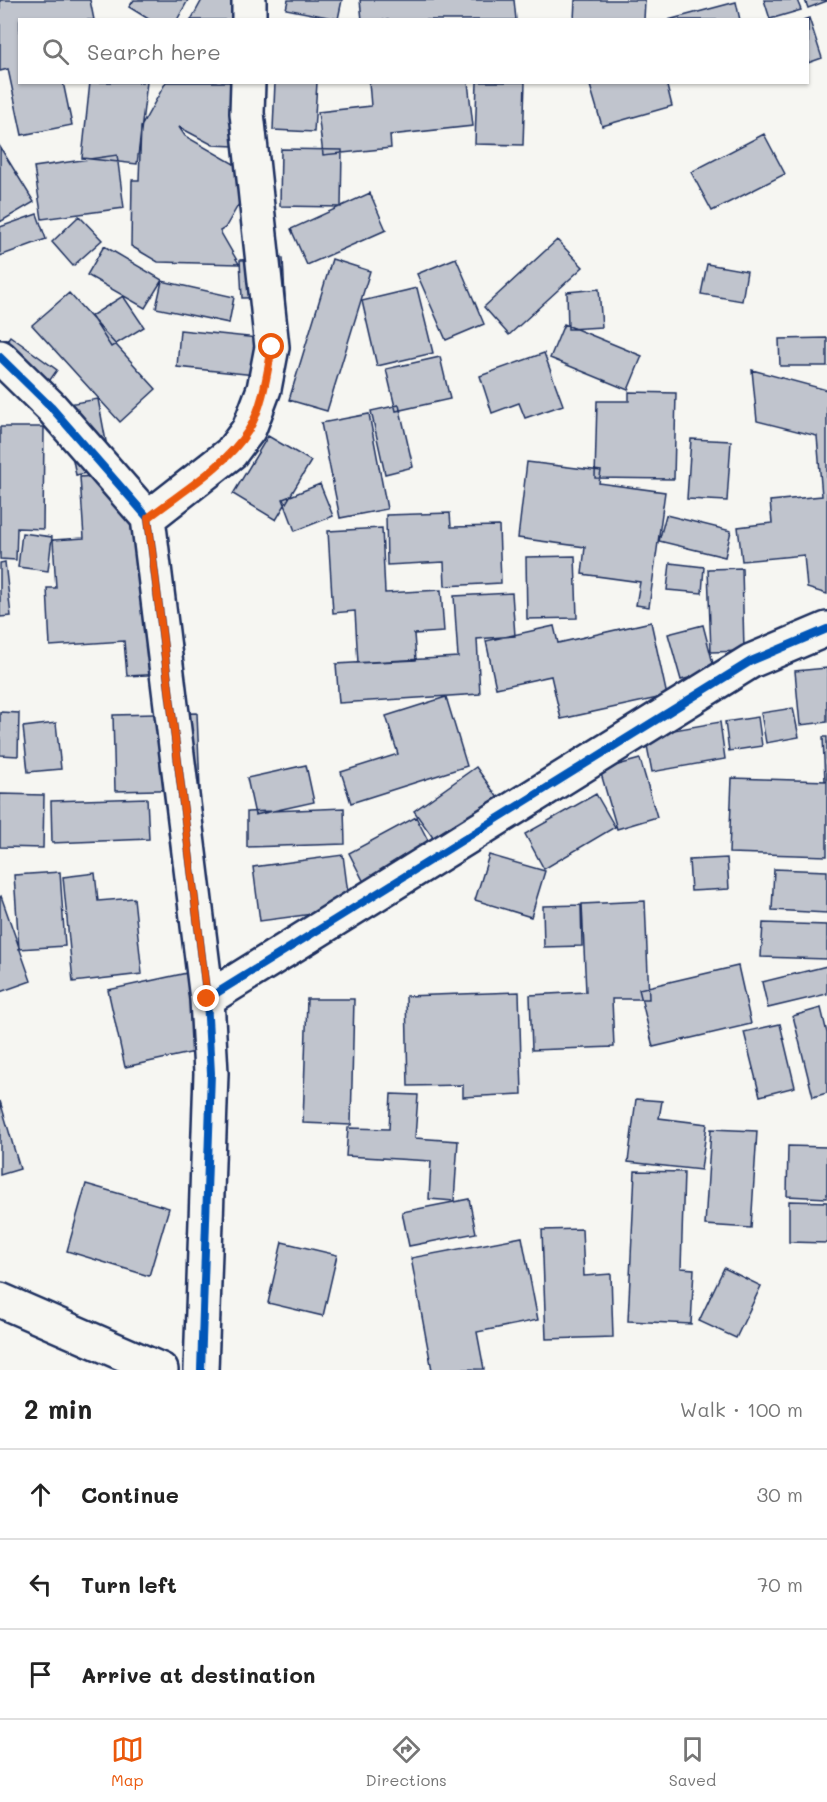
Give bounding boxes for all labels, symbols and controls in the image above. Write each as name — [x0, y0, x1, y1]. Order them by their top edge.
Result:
search box — [18, 18, 809, 84]
icon: search — [39, 35, 72, 68]
text: Search here — [87, 37, 221, 66]
route start — [258, 333, 284, 359]
route end — [193, 985, 219, 1011]
text: 2 min — [24, 1392, 92, 1426]
text: Walk · 100 m — [680, 1396, 803, 1422]
icon: ahead — [24, 1478, 57, 1511]
text: Continue — [81, 1480, 179, 1509]
text: 30 m — [757, 1481, 803, 1507]
icon: left — [24, 1568, 57, 1601]
text: Turn left — [81, 1570, 177, 1599]
text: 70 m — [757, 1571, 803, 1597]
icon: arrive — [24, 1658, 57, 1691]
text: Arrive at destination — [81, 1660, 316, 1689]
tab: Map — [111, 1733, 144, 1790]
tab: Directions — [366, 1733, 447, 1790]
tab: Saved — [669, 1733, 716, 1790]

